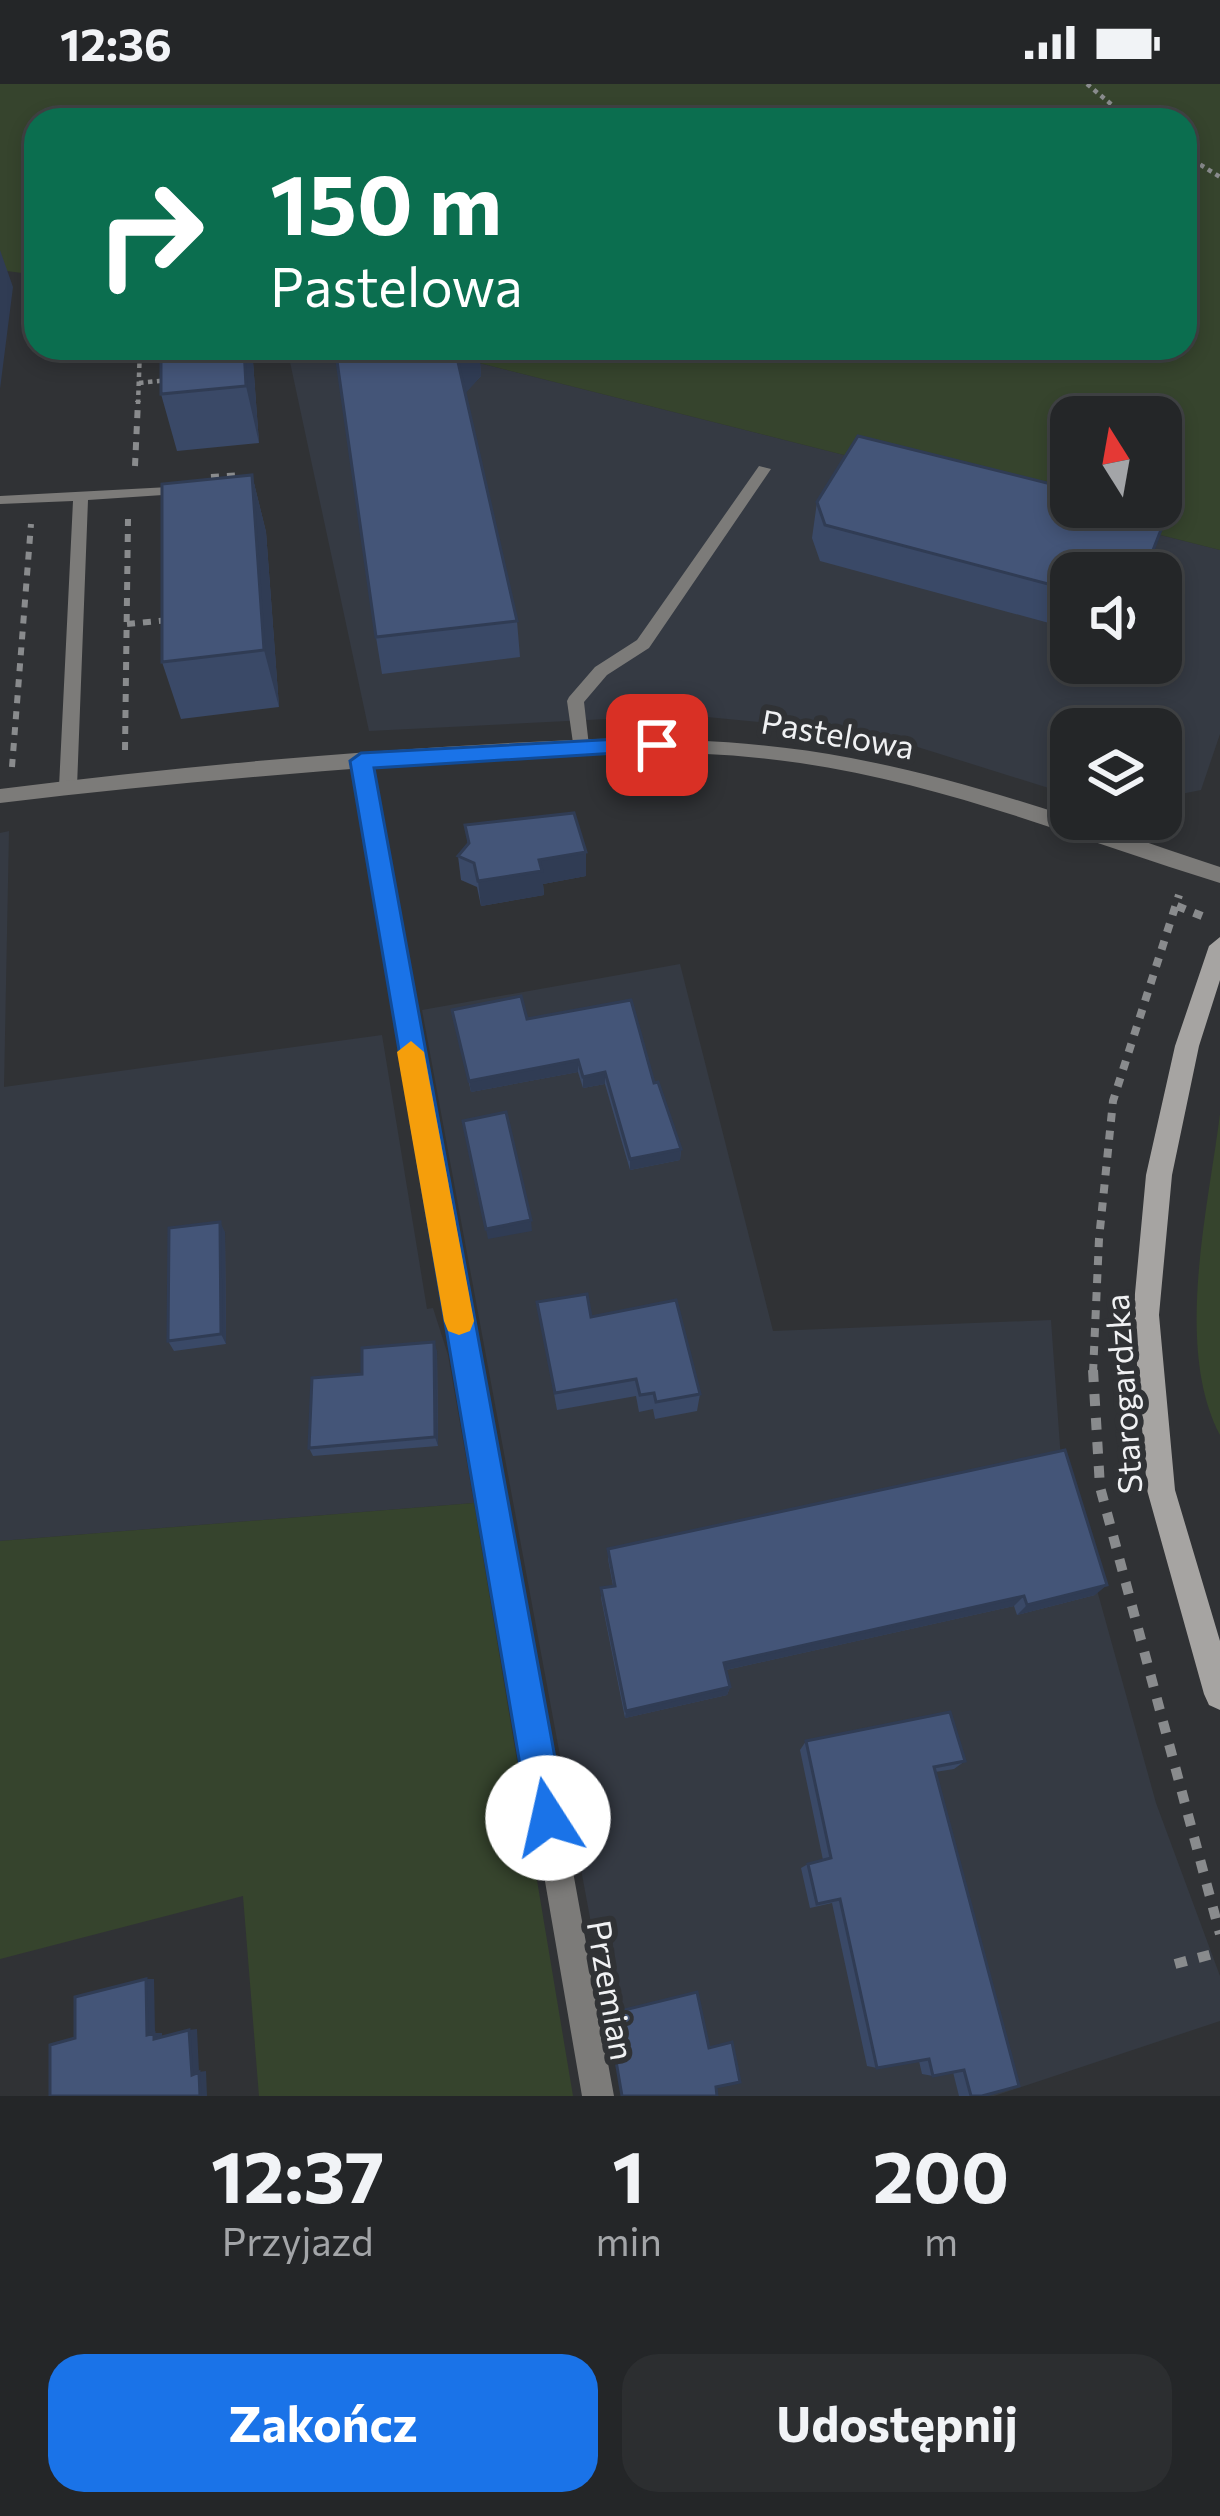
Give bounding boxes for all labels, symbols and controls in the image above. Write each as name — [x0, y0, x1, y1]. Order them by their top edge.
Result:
text: 12:36 — [60, 15, 172, 70]
text: 150 m — [270, 150, 502, 252]
icon: right — [72, 156, 228, 312]
text: Pastelowa — [270, 252, 523, 318]
north arrow — [1050, 396, 1182, 528]
map controls — [1050, 396, 1182, 840]
button: sound — [1050, 552, 1182, 684]
pin — [606, 694, 708, 796]
street label: Pastelowa — [758, 699, 918, 767]
button: layers — [1050, 708, 1182, 840]
icon: arrive — [624, 712, 690, 778]
street label: Starogardzka — [1095, 1293, 1149, 1495]
position arrow — [485, 1755, 611, 1881]
street label: Przemian — [580, 1917, 644, 2063]
text: 12:37 — [211, 2130, 384, 2218]
text: 1 — [612, 2130, 645, 2218]
text: 200 — [873, 2130, 1009, 2218]
text: Przyjazd — [222, 2216, 374, 2264]
text: min — [595, 2216, 662, 2264]
text: m — [924, 2216, 958, 2264]
button: Zakończ — [48, 2354, 598, 2492]
button: Udostępnij — [622, 2354, 1172, 2492]

